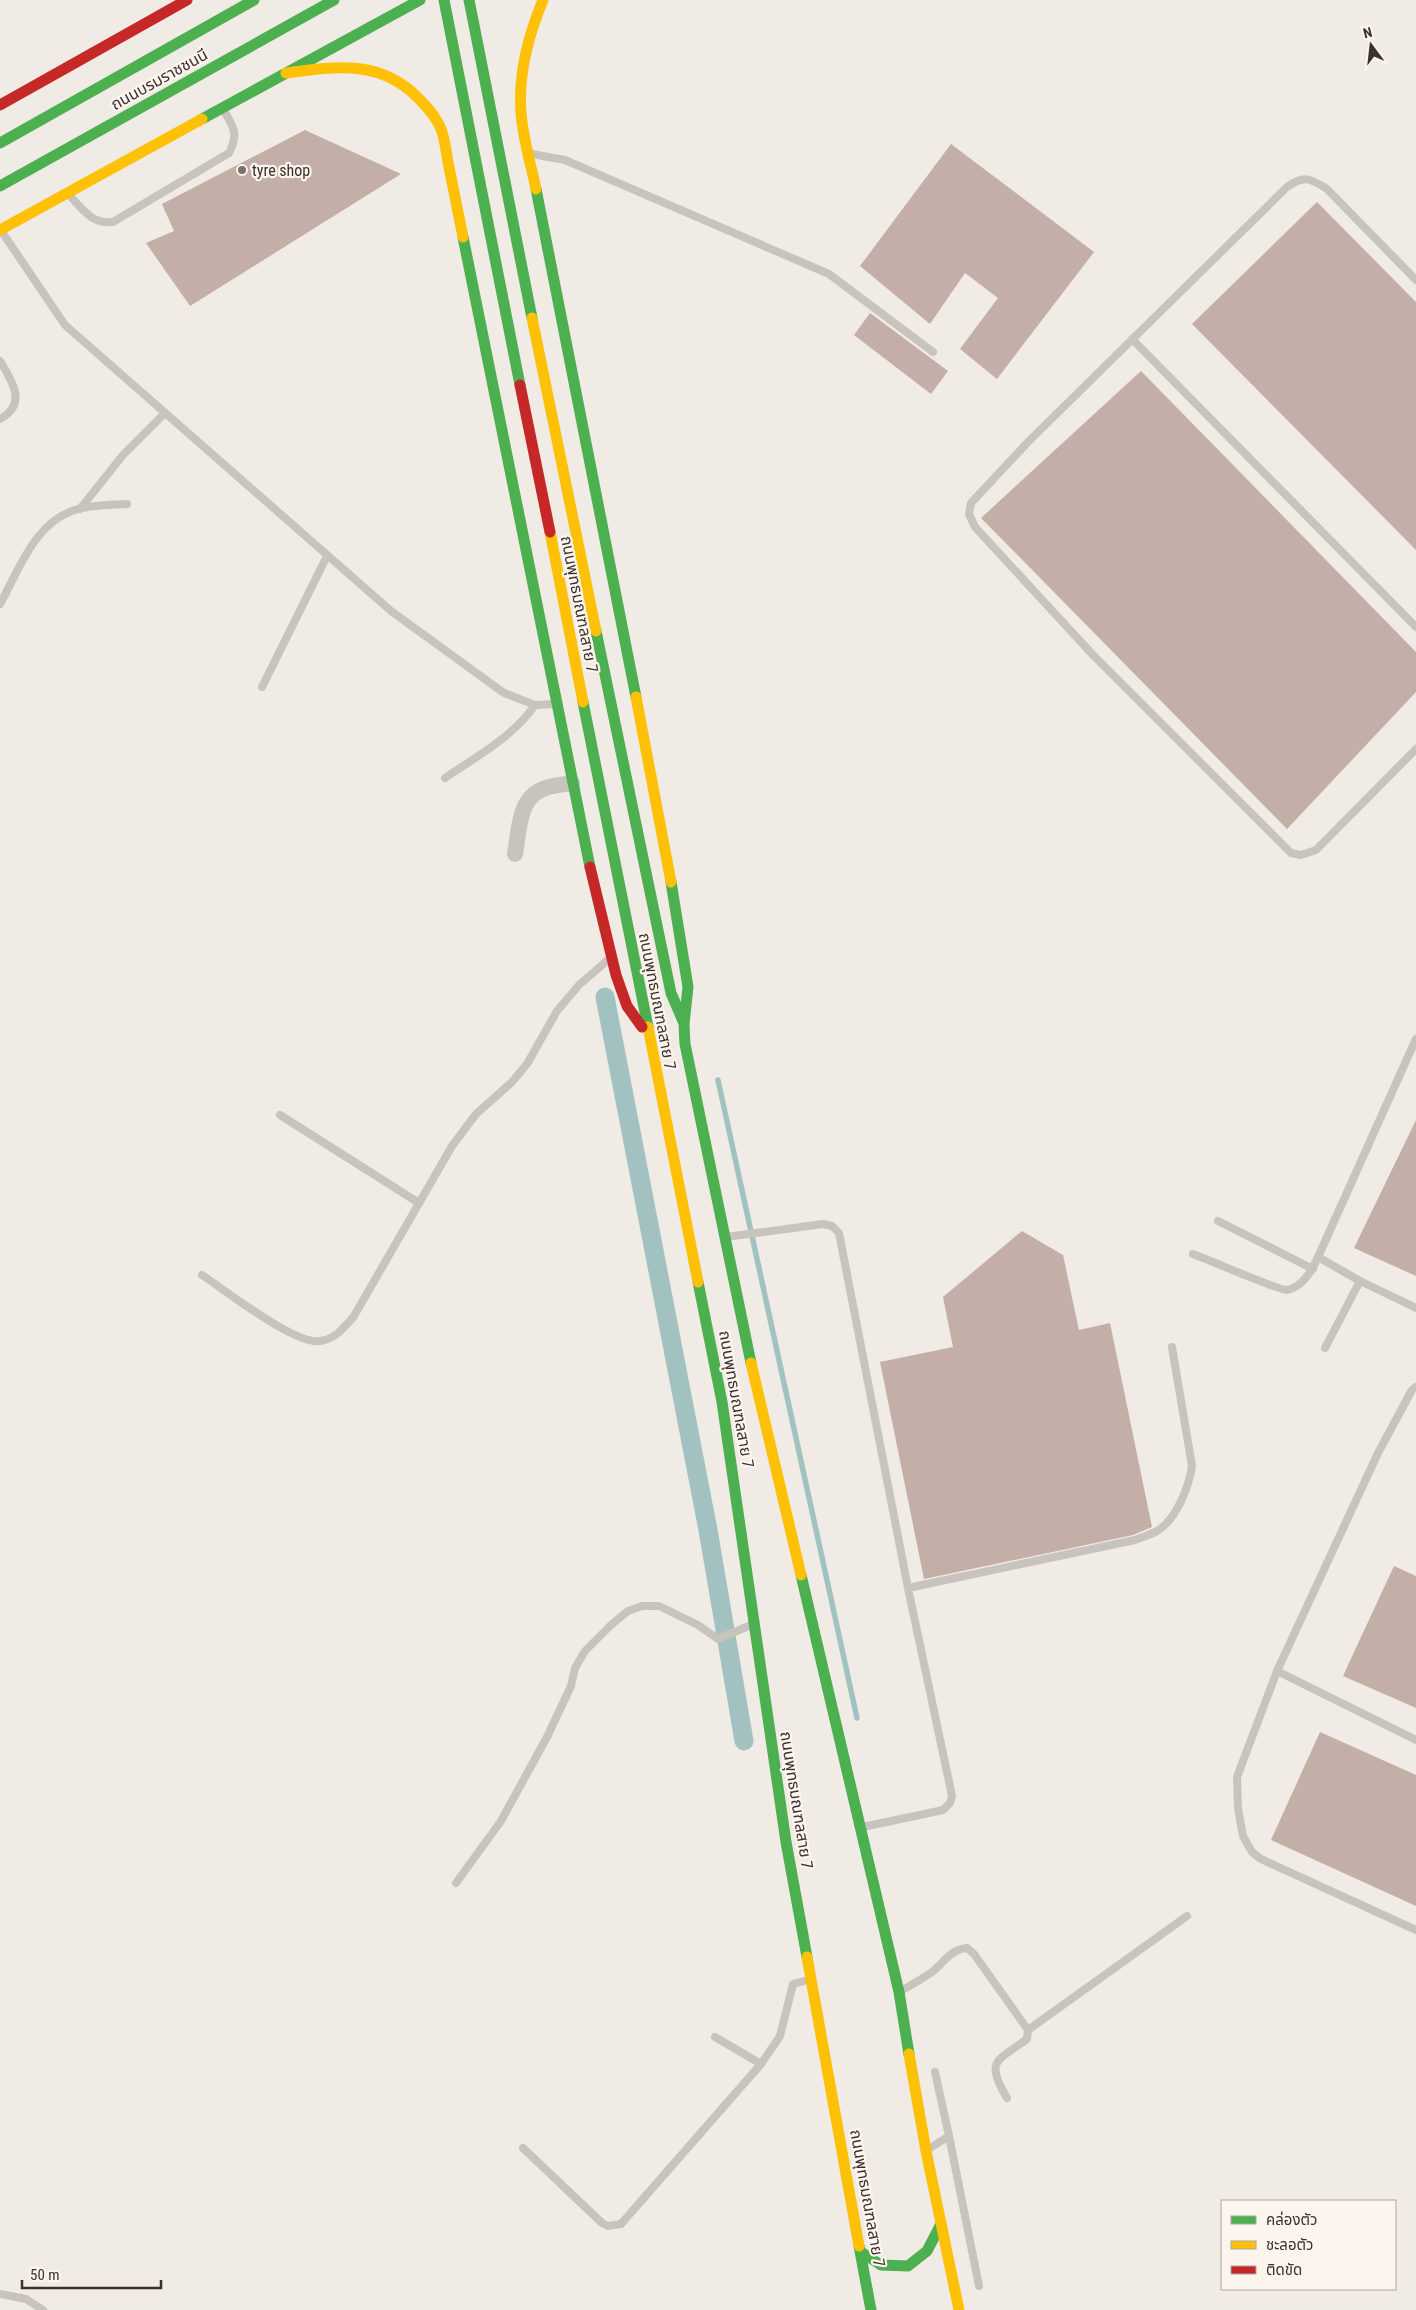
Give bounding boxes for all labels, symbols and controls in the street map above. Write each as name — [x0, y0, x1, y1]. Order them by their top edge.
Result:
north arrow — [1346, 20, 1396, 70]
text: N — [1361, 24, 1374, 41]
street label: ถนนบรมราชชนนี — [107, 45, 211, 114]
place label: tyre shop — [252, 161, 310, 180]
marker: tyre shop — [236, 164, 248, 176]
street label: ถนนพุทธมณฑลสาย 7 — [557, 534, 602, 674]
street label: ถนนพุทธมณฑลสาย 7 — [635, 931, 680, 1071]
street label: ถนนพุทธมณฑลสาย 7 — [715, 1329, 758, 1469]
street label: ถนนพุทธมณฑลสาย 7 — [776, 1730, 817, 1870]
street label: ถนนพุทธมณฑลสาย 7 — [846, 2128, 889, 2268]
legend — [1221, 2200, 1396, 2290]
text: คล่องตัว — [1266, 2211, 1317, 2229]
text: ชะลอตัว — [1266, 2236, 1313, 2254]
scale bar — [22, 2258, 161, 2290]
text: ติดขัด — [1266, 2261, 1302, 2279]
text: 50 m — [30, 2266, 60, 2284]

